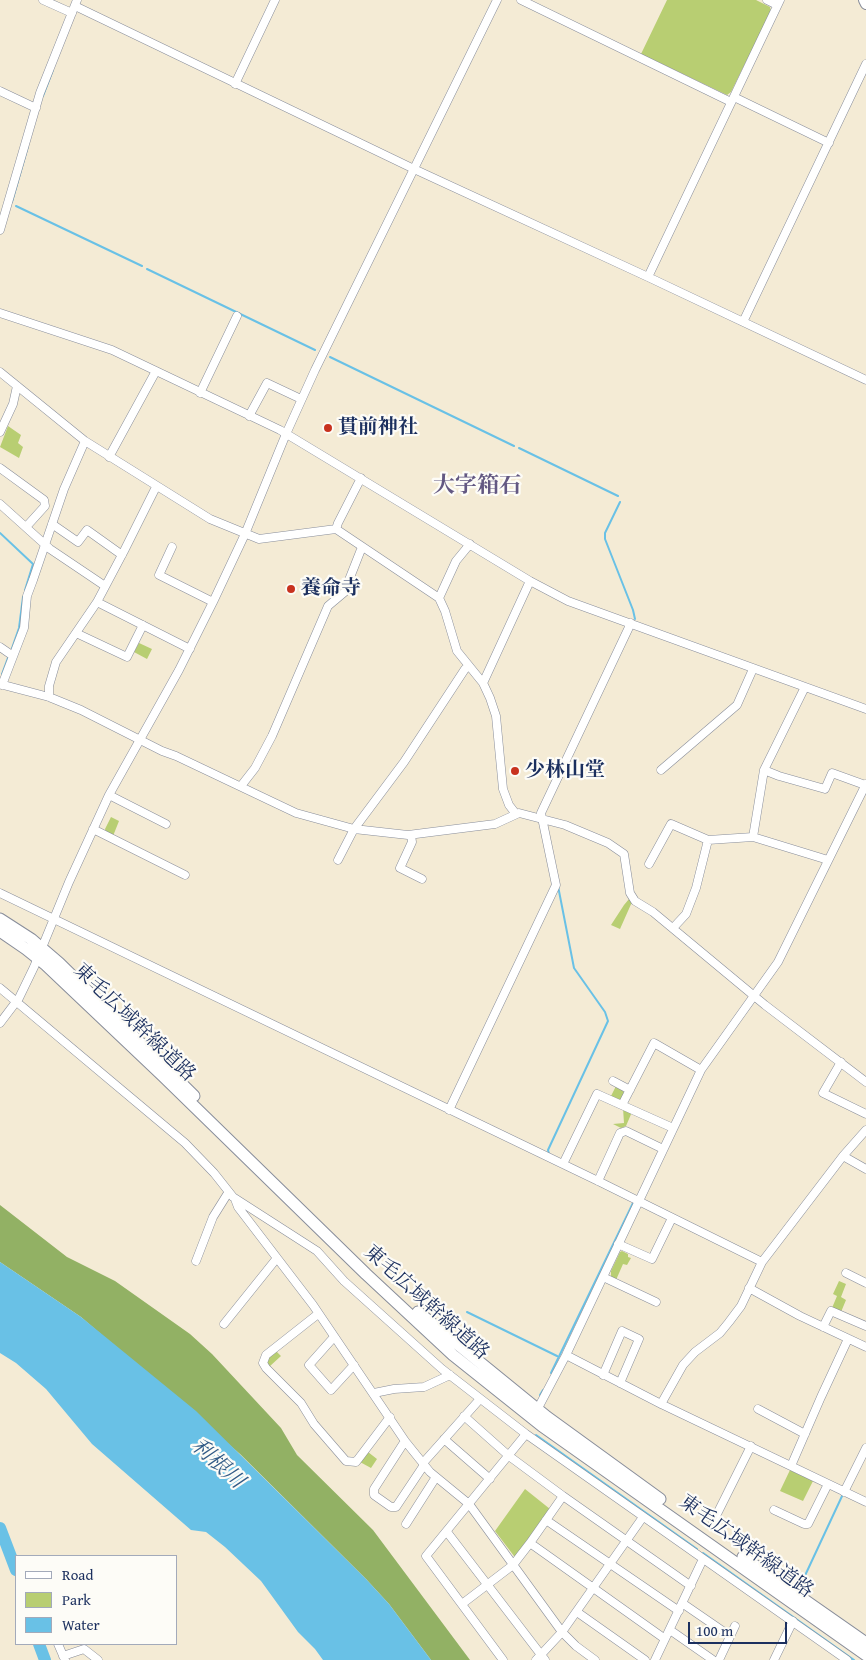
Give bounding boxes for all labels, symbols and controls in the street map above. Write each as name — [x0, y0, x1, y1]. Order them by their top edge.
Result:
place label: 貫前神社 — [338, 416, 418, 440]
marker: 貫前神社 — [322, 422, 334, 434]
district label: 大字箱石 — [433, 473, 521, 499]
place label: 養命寺 — [301, 577, 361, 601]
marker: 養命寺 — [285, 583, 297, 595]
place label: 少林山堂 — [525, 759, 605, 783]
marker: 少林山堂 — [509, 765, 521, 777]
street label: 東毛広域幹線道路 — [68, 959, 200, 1087]
street label: 東毛広域幹線道路 — [359, 1241, 493, 1365]
water label: 利根川 — [185, 1434, 249, 1494]
street label: 東毛広域幹線道路 — [674, 1490, 818, 1604]
legend — [15, 1555, 178, 1645]
text: Road — [62, 1564, 93, 1585]
text: Park — [62, 1589, 91, 1610]
scale bar — [691, 1612, 790, 1644]
text: Water — [62, 1614, 100, 1635]
text: 100 m — [696, 1620, 733, 1641]

